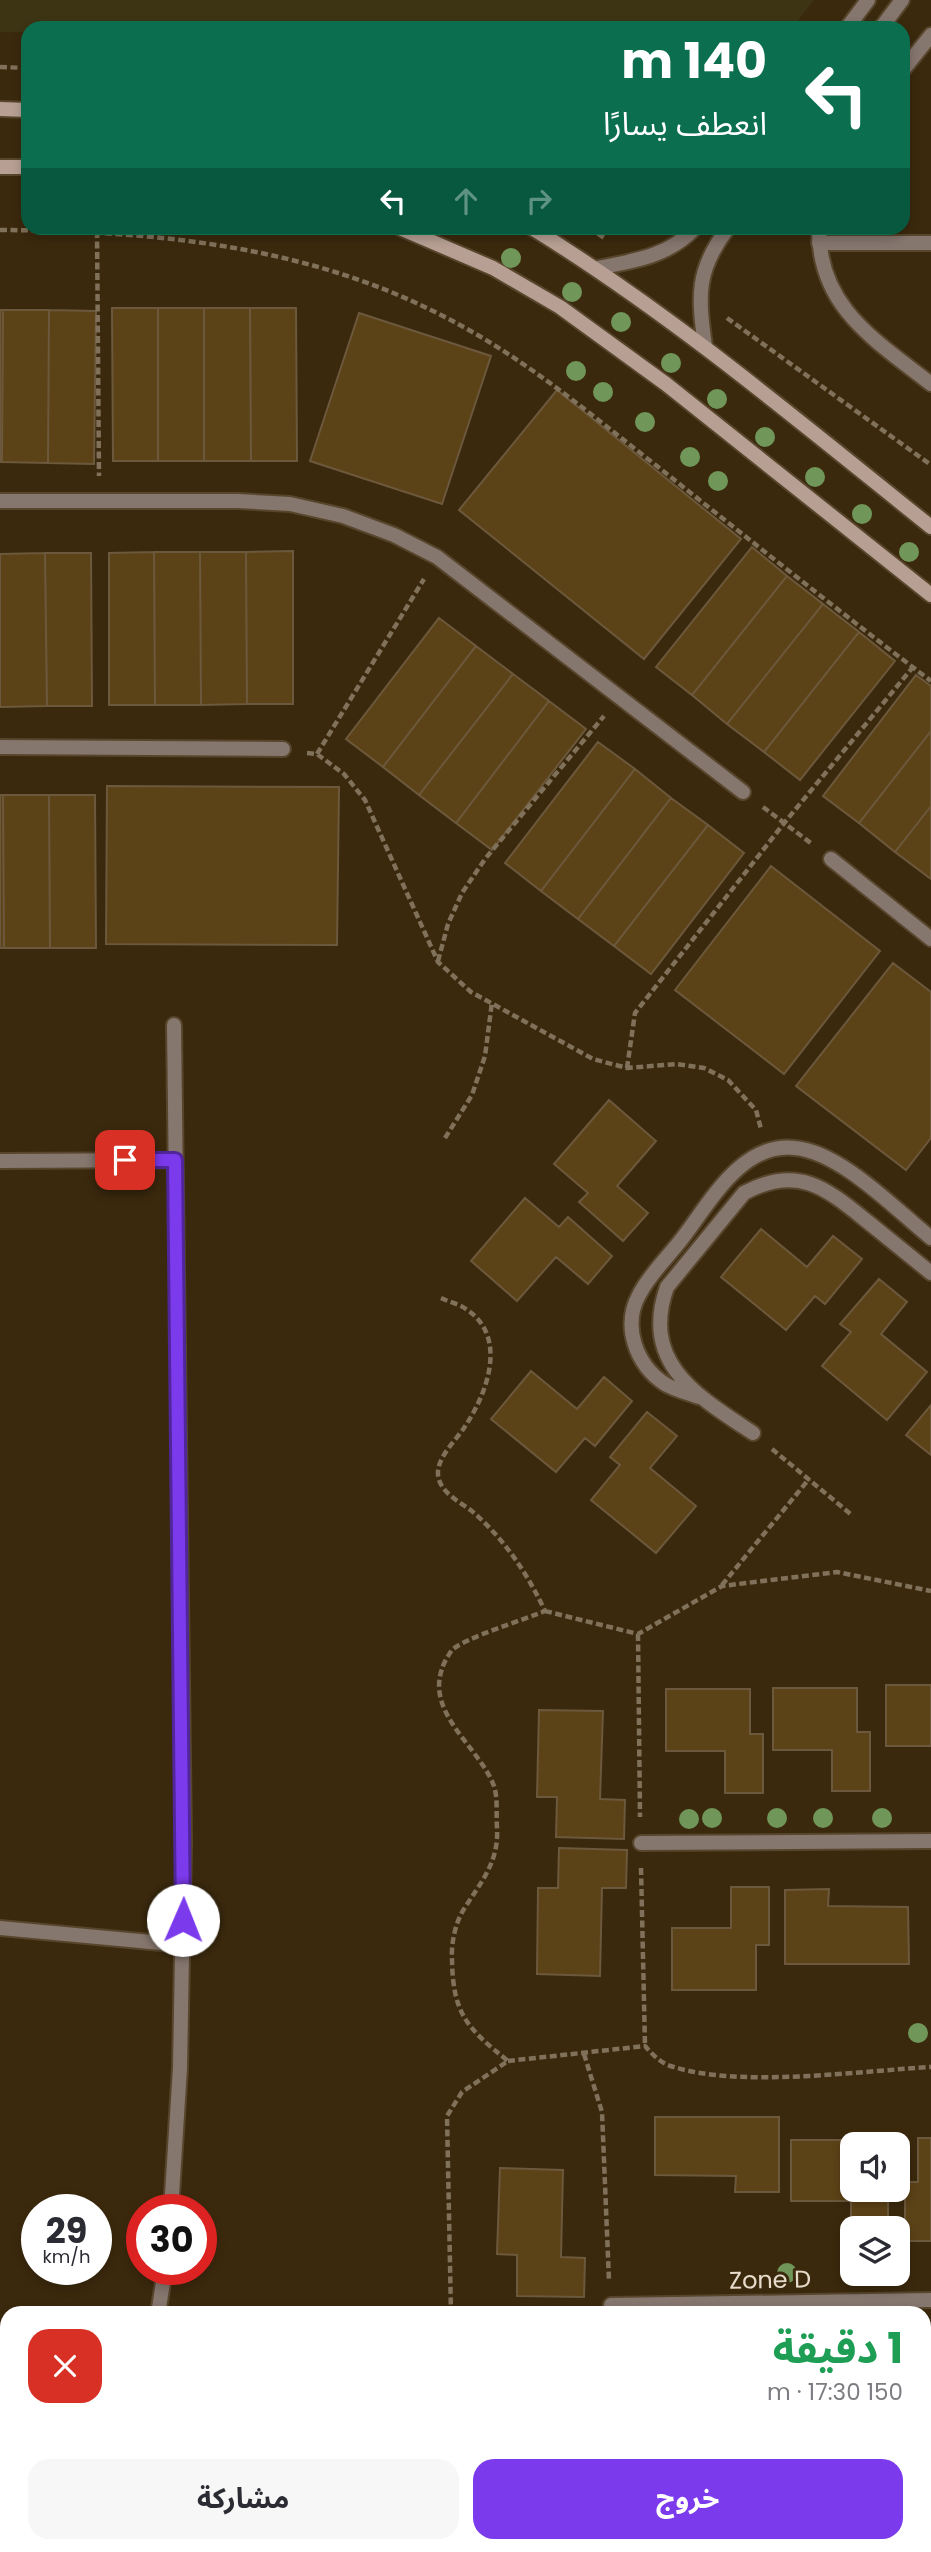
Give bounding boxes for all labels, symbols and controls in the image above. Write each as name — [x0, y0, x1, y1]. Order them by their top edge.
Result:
text: 140 m — [621, 27, 767, 95]
icon: left — [791, 49, 882, 140]
text: انعطف يسارًا — [603, 101, 767, 146]
icon: left — [374, 182, 412, 220]
icon: ahead — [447, 182, 485, 220]
icon: right — [520, 182, 558, 220]
pin — [95, 1130, 155, 1190]
icon: arrive — [106, 1141, 144, 1179]
position arrow — [146, 1883, 220, 1957]
map controls — [840, 2132, 910, 2286]
button: sound — [840, 2132, 910, 2202]
speed limit sign: 30 — [126, 2194, 217, 2285]
text: 29 — [46, 2206, 87, 2255]
button: layers — [840, 2216, 910, 2286]
text: km/h — [43, 2244, 90, 2269]
street label: Zone D — [729, 2262, 811, 2297]
text: 1 دقيقة — [773, 2319, 903, 2378]
button: close — [28, 2329, 102, 2403]
text: 150 m · 17:30 — [767, 2376, 903, 2408]
button: مشاركة — [28, 2459, 459, 2539]
button: خروج — [473, 2459, 903, 2539]

